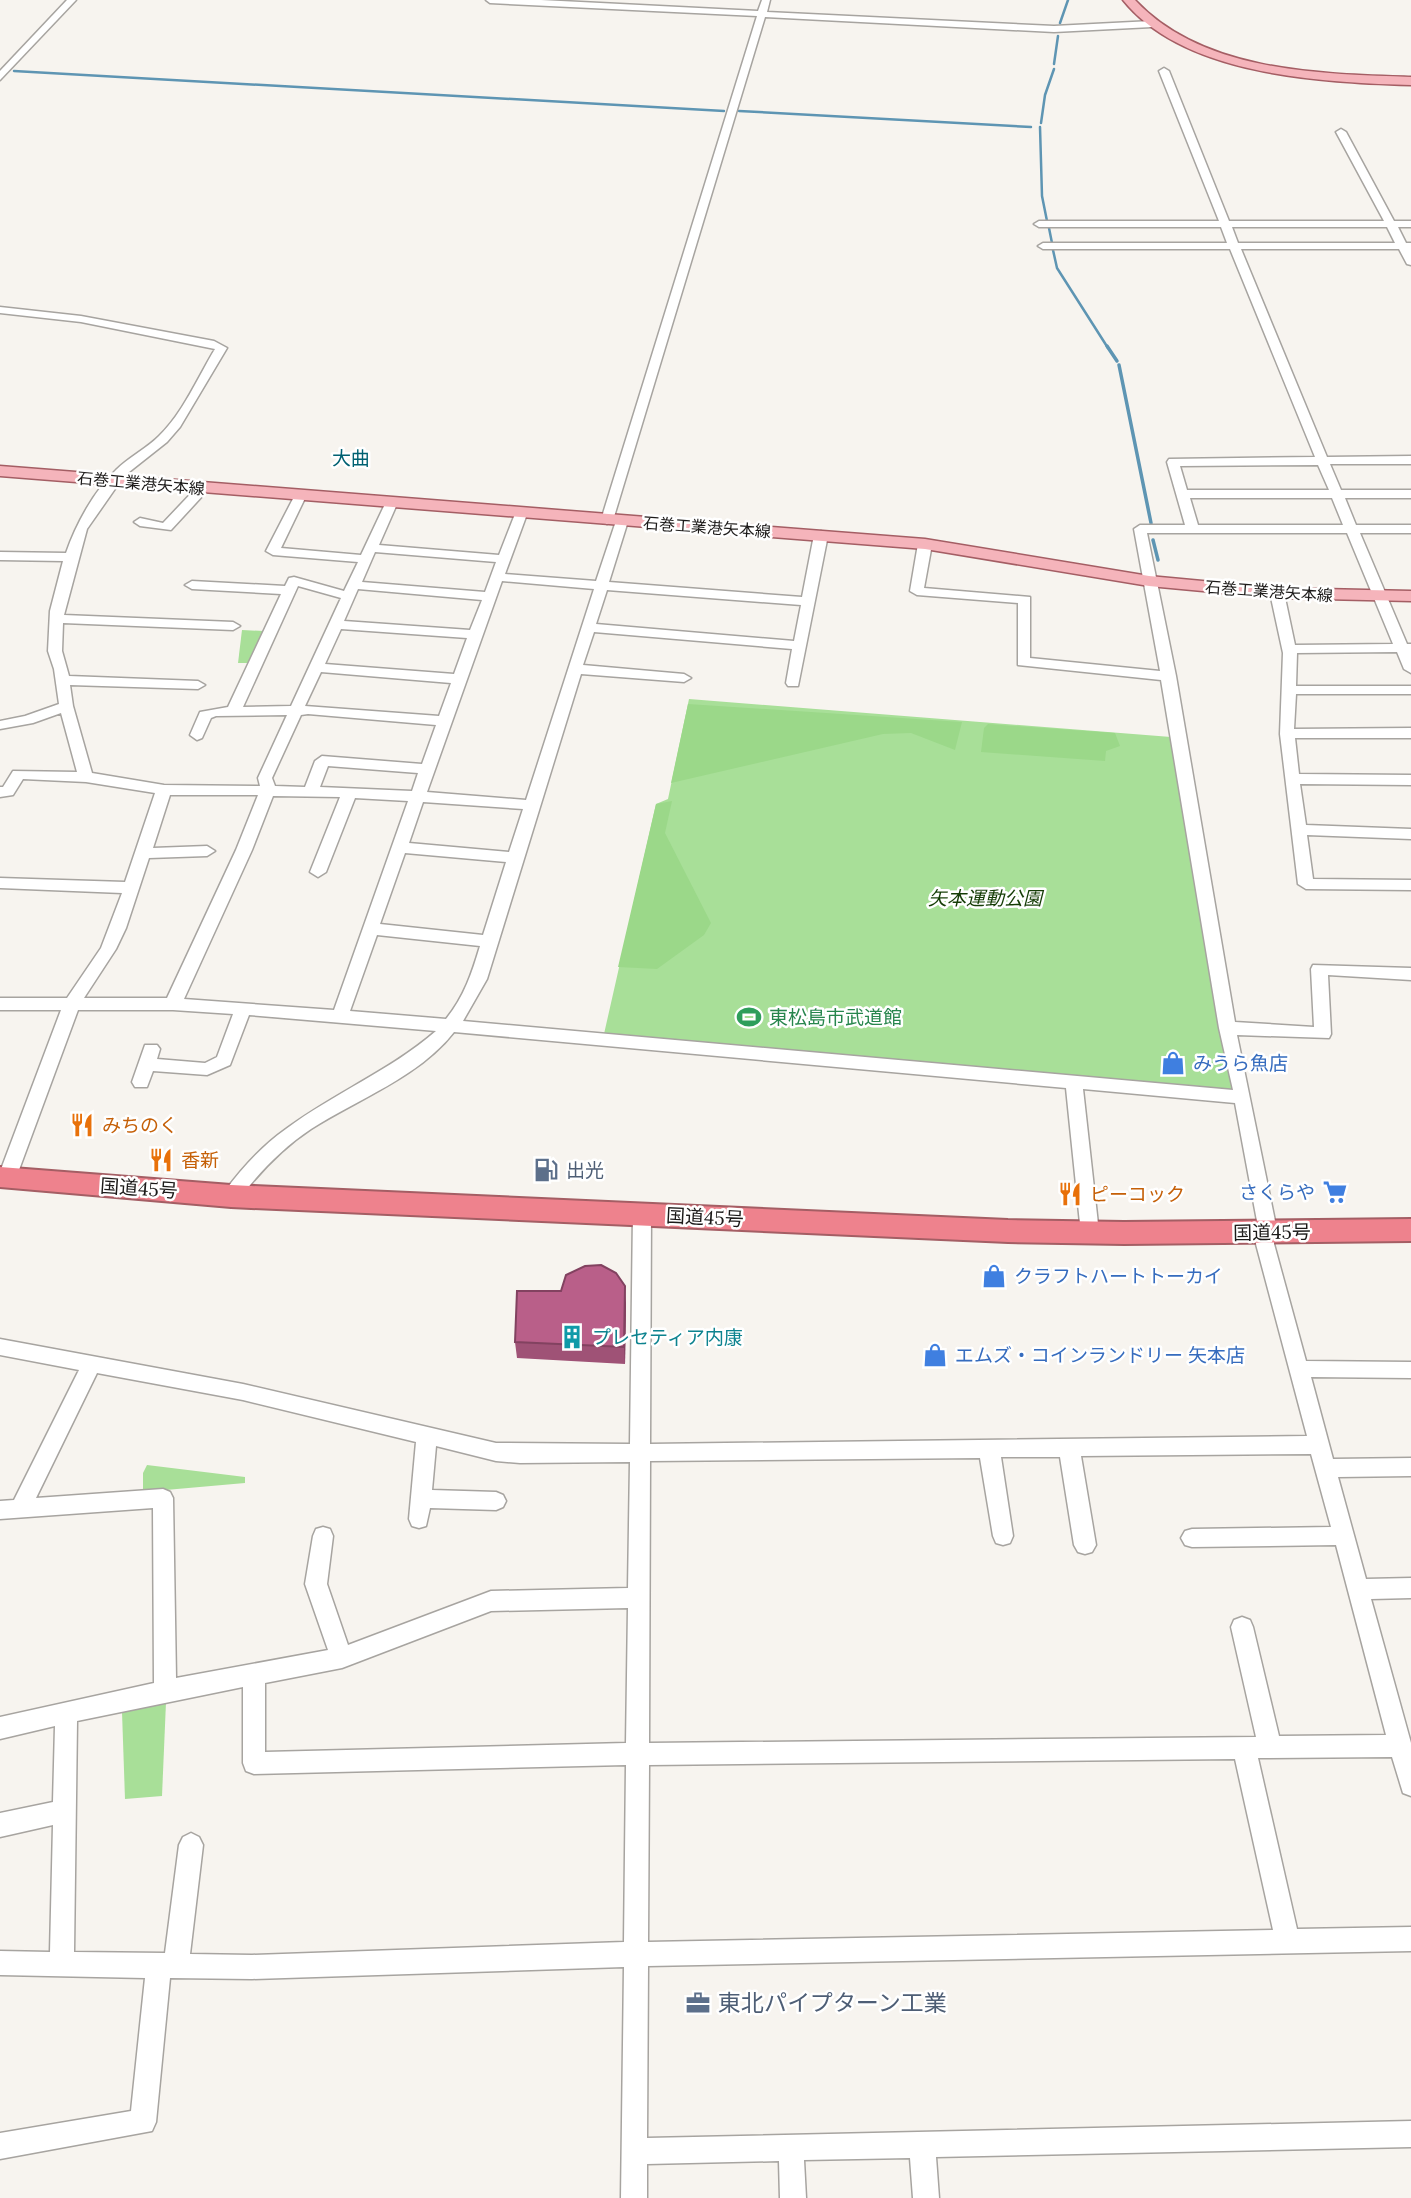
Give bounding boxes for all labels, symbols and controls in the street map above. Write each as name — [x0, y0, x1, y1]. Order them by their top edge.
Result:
district label: 大曲 — [332, 446, 370, 470]
street label: 石巻工業港矢本線 — [76, 467, 206, 499]
street label: 石巻工業港矢本線 — [642, 513, 772, 541]
street label: 石巻工業港矢本線 — [1204, 577, 1334, 605]
park label: 矢本運動公園 — [928, 886, 1045, 910]
sports icon: 東松島市武道館 — [735, 1003, 763, 1031]
place label: 東松島市武道館 — [769, 1005, 902, 1029]
shop icon: みうら魚店 — [1159, 1049, 1187, 1077]
place label: みうら魚店 — [1193, 1051, 1288, 1075]
restaurant icon: みちのく — [68, 1111, 96, 1139]
place label: みちのく — [102, 1113, 178, 1137]
restaurant icon: 香新 — [147, 1146, 175, 1174]
place label: 香新 — [181, 1148, 219, 1172]
fuel station icon: 出光 — [532, 1156, 560, 1184]
place label: 出光 — [566, 1158, 604, 1182]
street label: 国道45号 — [99, 1173, 179, 1203]
supermarket icon: さくらや — [1321, 1178, 1349, 1206]
restaurant icon: ピーコック — [1056, 1180, 1084, 1208]
place label: さくらや — [1239, 1180, 1315, 1204]
place label: ピーコック — [1090, 1182, 1185, 1206]
street label: 国道45号 — [666, 1203, 744, 1231]
street label: 国道45号 — [1233, 1219, 1311, 1245]
shop icon: クラフトハートトーカイ — [980, 1262, 1008, 1290]
place label: クラフトハートトーカイ — [1014, 1264, 1223, 1288]
building icon: プレセティア内康 — [558, 1323, 586, 1351]
place label: プレセティア内康 — [592, 1325, 743, 1349]
shop icon: エムズ・コインランドリー 矢本店 — [921, 1341, 949, 1369]
place label: エムズ・コインランドリー 矢本店 — [955, 1343, 1245, 1367]
place label: 東北パイプターン工業 — [718, 1988, 947, 2017]
office icon: 東北パイプターン工業 — [684, 1989, 712, 2017]

